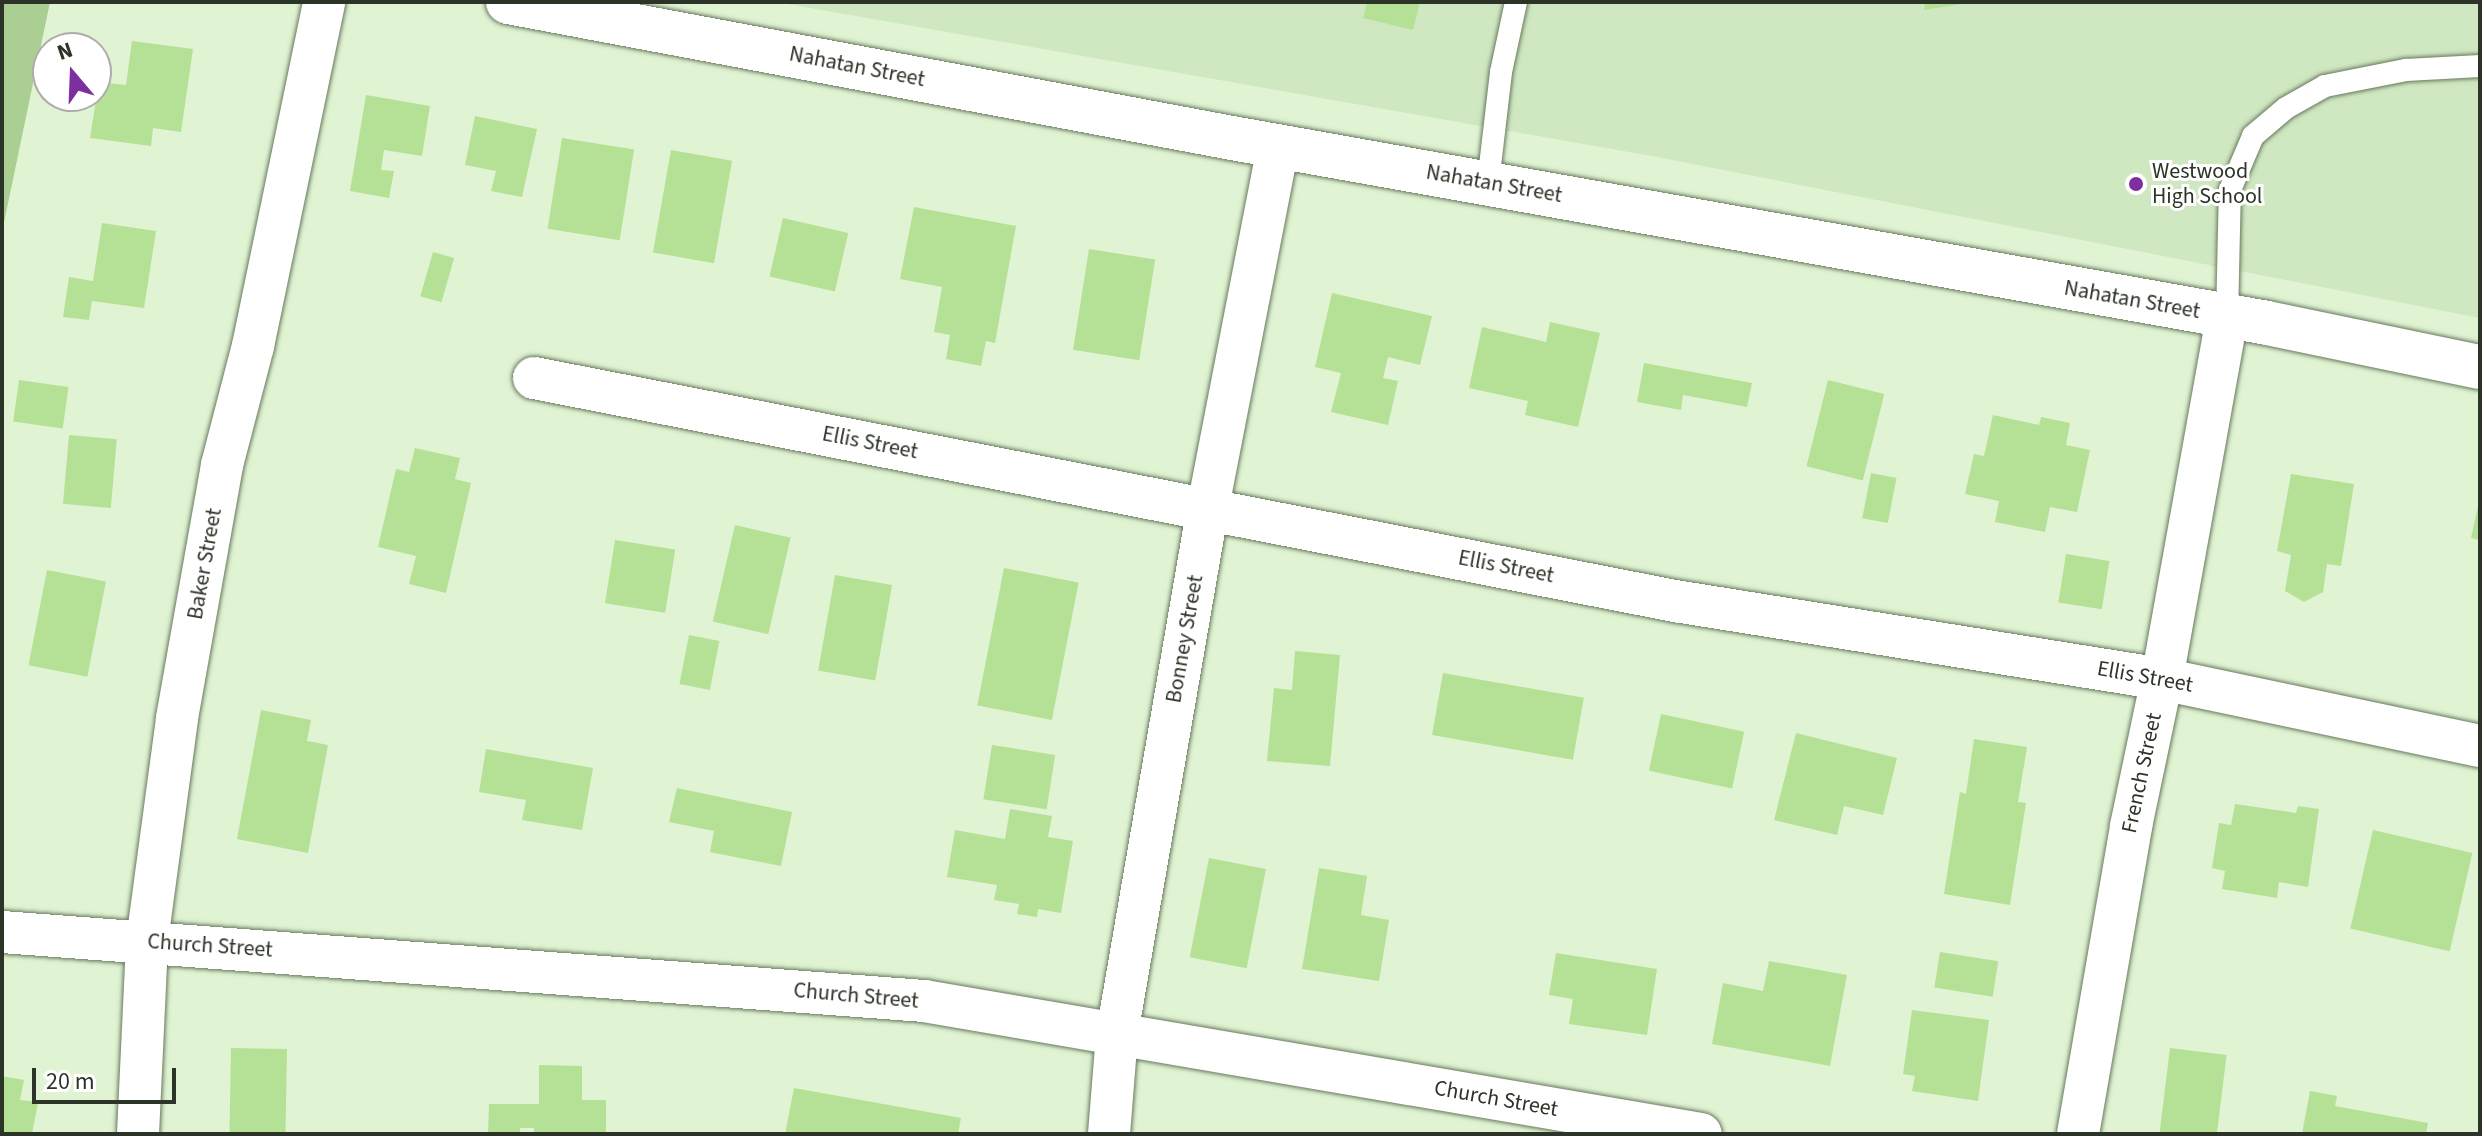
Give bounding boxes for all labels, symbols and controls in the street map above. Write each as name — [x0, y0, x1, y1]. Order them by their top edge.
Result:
north arrow — [32, 32, 112, 112]
text: N — [53, 34, 77, 69]
street label: Nahatan Street — [787, 41, 927, 93]
place label: Westwood High School — [2152, 158, 2262, 210]
street label: Nahatan Street — [1424, 159, 1564, 209]
marker: Westwood High School — [2127, 175, 2145, 193]
street label: Nahatan Street — [2062, 275, 2202, 325]
street label: Ellis Street — [820, 421, 920, 465]
street label: Baker Street — [182, 506, 228, 622]
street label: Ellis Street — [1456, 545, 1556, 589]
street label: Bonney Street — [1161, 573, 1209, 705]
street label: Ellis Street — [2095, 656, 2195, 698]
street label: French Street — [2116, 710, 2168, 836]
street label: Church Street — [147, 928, 273, 964]
street label: Church Street — [792, 977, 920, 1015]
scale bar — [36, 1052, 180, 1102]
text: 20 m — [46, 1064, 95, 1099]
street label: Church Street — [1432, 1075, 1560, 1123]

